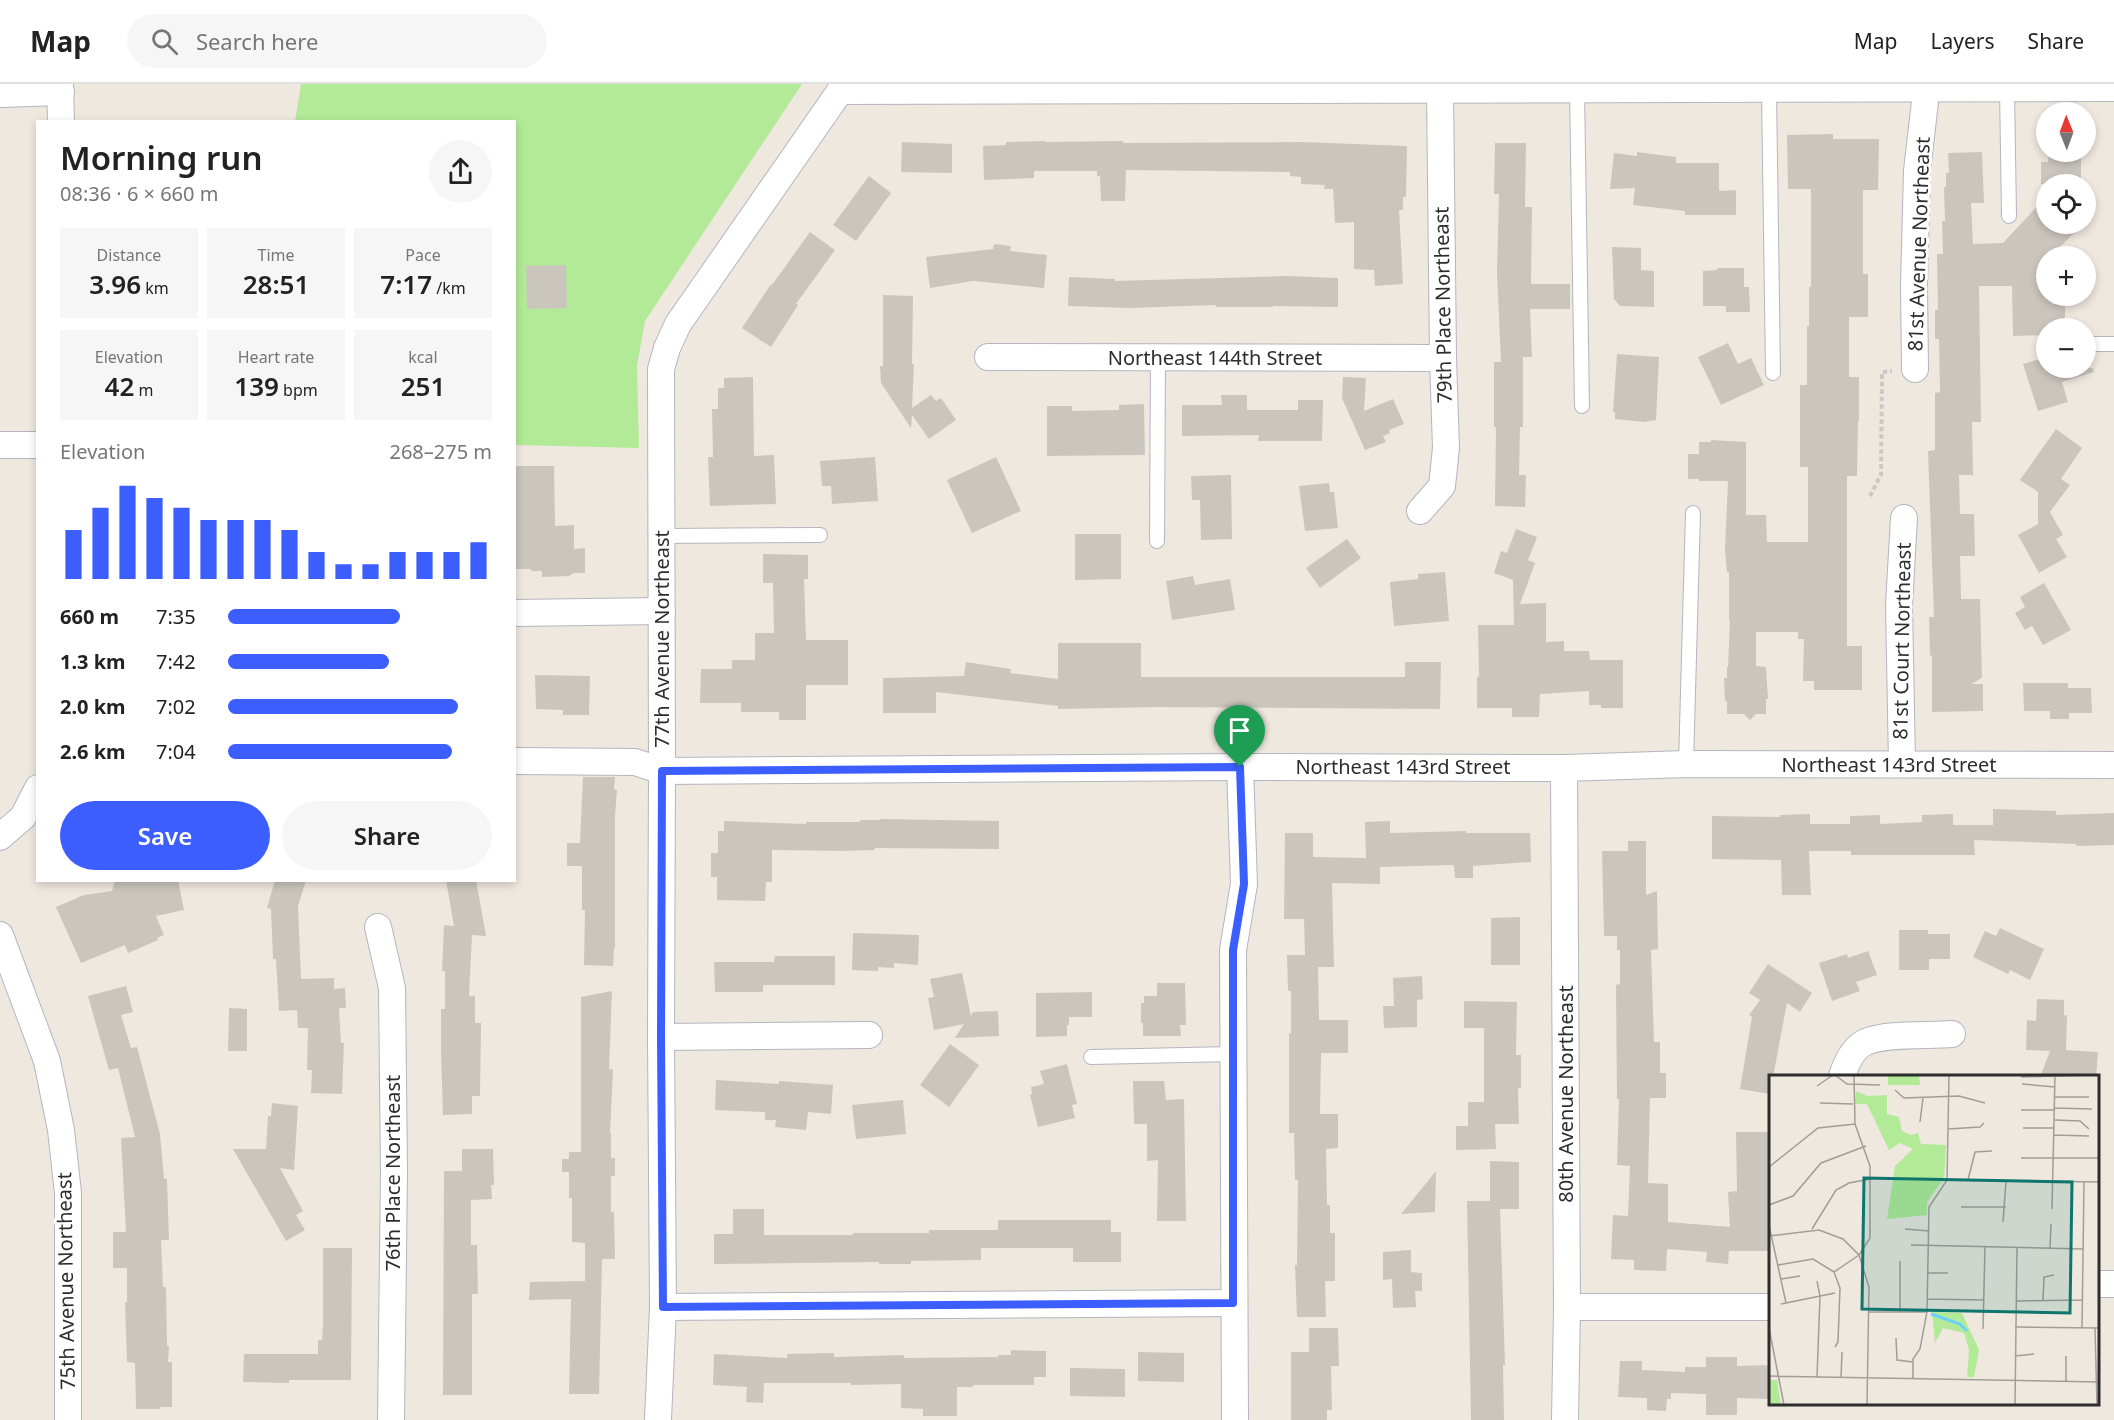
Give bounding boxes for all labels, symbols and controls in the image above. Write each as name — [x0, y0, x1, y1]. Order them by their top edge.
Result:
search box — [127, 14, 547, 68]
text: Map — [30, 22, 91, 60]
icon: search — [148, 25, 181, 58]
text: Search here — [196, 26, 318, 56]
text: Map — [1854, 27, 1898, 55]
text: Layers — [1931, 27, 1995, 55]
text: Share — [2028, 27, 2084, 55]
north arrow — [2036, 102, 2096, 162]
map controls — [2036, 102, 2096, 378]
text: Morning run — [60, 135, 262, 180]
street label: 81st Avenue Northeast — [1901, 136, 1936, 352]
button: share — [429, 140, 492, 203]
button: locate — [2036, 174, 2096, 234]
text: 08:36 · 6 × 660 m — [60, 180, 218, 207]
street label: 79th Place Northeast — [1427, 206, 1458, 404]
text: Distance — [97, 244, 161, 266]
text: Time — [257, 244, 295, 266]
text: Pace — [405, 244, 441, 266]
button: + — [2036, 246, 2096, 306]
text: 3.96 — [89, 266, 141, 302]
text: 28:51 — [243, 266, 309, 302]
text: 7:17 — [380, 266, 432, 302]
text: km — [141, 277, 169, 299]
text: /km — [432, 277, 466, 299]
button: − — [2036, 318, 2096, 378]
street label: Northeast 144th Street — [1108, 344, 1322, 371]
text: Elevation — [95, 346, 163, 368]
text: Heart rate — [238, 346, 314, 368]
text: kcal — [408, 346, 438, 368]
text: 42 — [105, 368, 134, 404]
text: 139 — [234, 368, 279, 404]
text: 251 — [401, 368, 445, 404]
text: m — [134, 379, 153, 401]
text: bpm — [279, 379, 318, 401]
text: Elevation — [60, 438, 145, 465]
text: 268–275 m — [389, 438, 492, 465]
street label: 77th Avenue Northeast — [648, 530, 675, 748]
street label: 81st Court Northeast — [1886, 542, 1917, 740]
text: 660 m — [60, 603, 119, 630]
text: 7:35 — [156, 603, 196, 630]
text: 1.3 km — [60, 648, 126, 675]
text: 7:42 — [156, 648, 196, 675]
text: 2.0 km — [60, 693, 126, 720]
text: 7:02 — [156, 693, 196, 720]
pin — [1214, 705, 1265, 767]
icon: arrive — [1223, 714, 1256, 747]
text: 2.6 km — [60, 738, 126, 765]
text: 7:04 — [156, 738, 196, 765]
street label: Northeast 143rd Street — [1781, 751, 1997, 778]
street label: Northeast 143rd Street — [1295, 753, 1511, 780]
button: Save — [60, 801, 270, 870]
button: Share — [282, 801, 492, 870]
street label: 80th Avenue Northeast — [1552, 985, 1579, 1203]
street label: 76th Place Northeast — [379, 1075, 406, 1271]
inset map — [1769, 1075, 2099, 1405]
street label: 75th Avenue Northeast — [50, 1172, 81, 1390]

